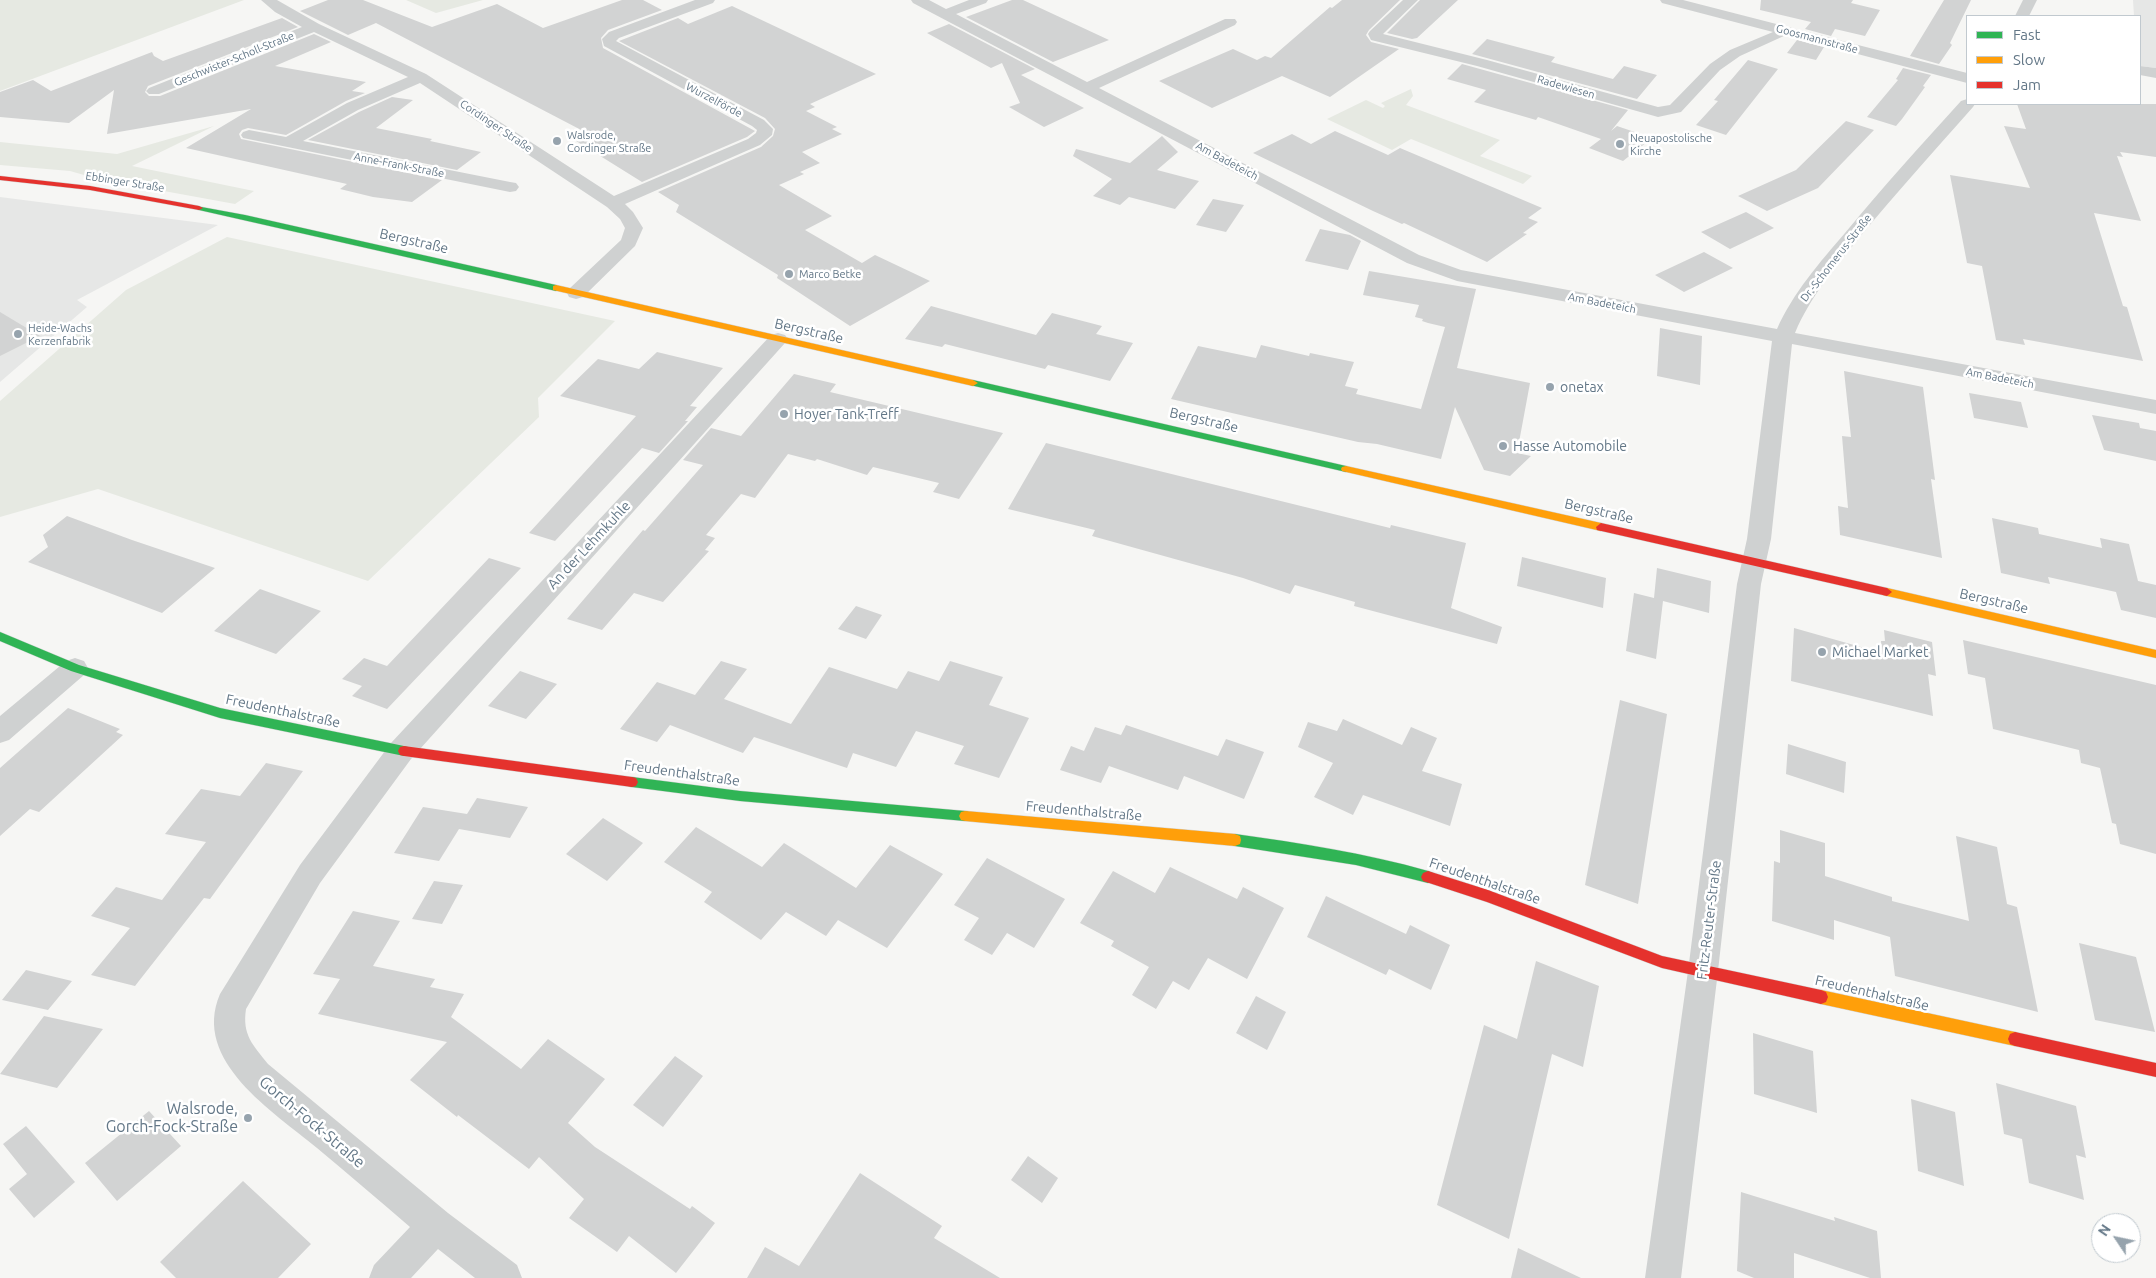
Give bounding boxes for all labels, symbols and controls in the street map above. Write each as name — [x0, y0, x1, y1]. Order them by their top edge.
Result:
legend — [1966, 15, 2141, 105]
street label: Goosmannstraße — [1775, 22, 1859, 56]
text: Fast — [2013, 26, 2040, 43]
street label: Geschwister-Scholl-Straße — [172, 29, 296, 89]
text: Slow — [2013, 51, 2045, 68]
street label: Radewiesen — [1536, 72, 1596, 102]
text: Jam — [2013, 76, 2041, 93]
street label: Wurzelförde — [684, 80, 744, 120]
street label: Cordinger Straße — [457, 97, 535, 155]
place label: Walsrode, Cordinger Straße — [567, 128, 651, 154]
place label: Neuapostolische Kirche — [1630, 131, 1712, 157]
marker: Walsrode, Cordinger Straße — [551, 135, 563, 147]
marker: Neuapostolische Kirche — [1614, 138, 1626, 150]
street label: Am Badeteich — [1194, 139, 1260, 183]
street label: Anne-Frank-Straße — [353, 150, 445, 180]
street label: Ebbinger Straße — [85, 169, 165, 195]
street label: Dr.-Schomerus-Straße — [1798, 212, 1874, 304]
street label: Bergstraße — [378, 225, 450, 257]
place label: Marco Betke — [799, 267, 861, 281]
marker: Marco Betke — [783, 268, 795, 280]
street label: Am Badeteich — [1567, 290, 1637, 316]
street label: Bergstraße — [773, 315, 845, 347]
place label: Heide-Wachs Kerzenfabrik — [28, 321, 92, 347]
marker: Heide-Wachs Kerzenfabrik — [12, 328, 24, 340]
street label: Am Badeteich — [1965, 365, 2035, 391]
place label: onetax — [1560, 379, 1604, 395]
marker: onetax — [1544, 381, 1556, 393]
street label: Bergstraße — [1168, 404, 1240, 436]
place label: Hoyer Tank-Treff — [794, 406, 899, 422]
marker: Hoyer Tank-Treff — [778, 408, 790, 420]
place label: Hasse Automobile — [1513, 438, 1627, 454]
marker: Hasse Automobile — [1497, 440, 1509, 452]
street label: Bergstraße — [1563, 495, 1635, 527]
street label: An der Lehmkuhle — [544, 498, 634, 592]
street label: Bergstraße — [1958, 585, 2030, 617]
place label: Michael Market — [1832, 644, 1929, 660]
marker: Michael Market — [1816, 646, 1828, 658]
street label: Freudenthalstraße — [224, 691, 342, 731]
street label: Freudenthalstraße — [623, 757, 741, 789]
street label: Freudenthalstraße — [1025, 798, 1143, 824]
street label: Freudenthalstraße — [1427, 854, 1543, 908]
street label: Fritz-Reuter-Straße — [1693, 859, 1725, 981]
street label: Freudenthalstraße — [1813, 972, 1931, 1014]
street label: Gorch-Fock-Straße — [255, 1072, 369, 1172]
place label: Walsrode, Gorch-Fock-Straße — [106, 1099, 238, 1137]
marker: Walsrode, Gorch-Fock-Straße — [242, 1112, 254, 1124]
north arrow — [2091, 1213, 2141, 1263]
text: N — [2095, 1221, 2114, 1239]

